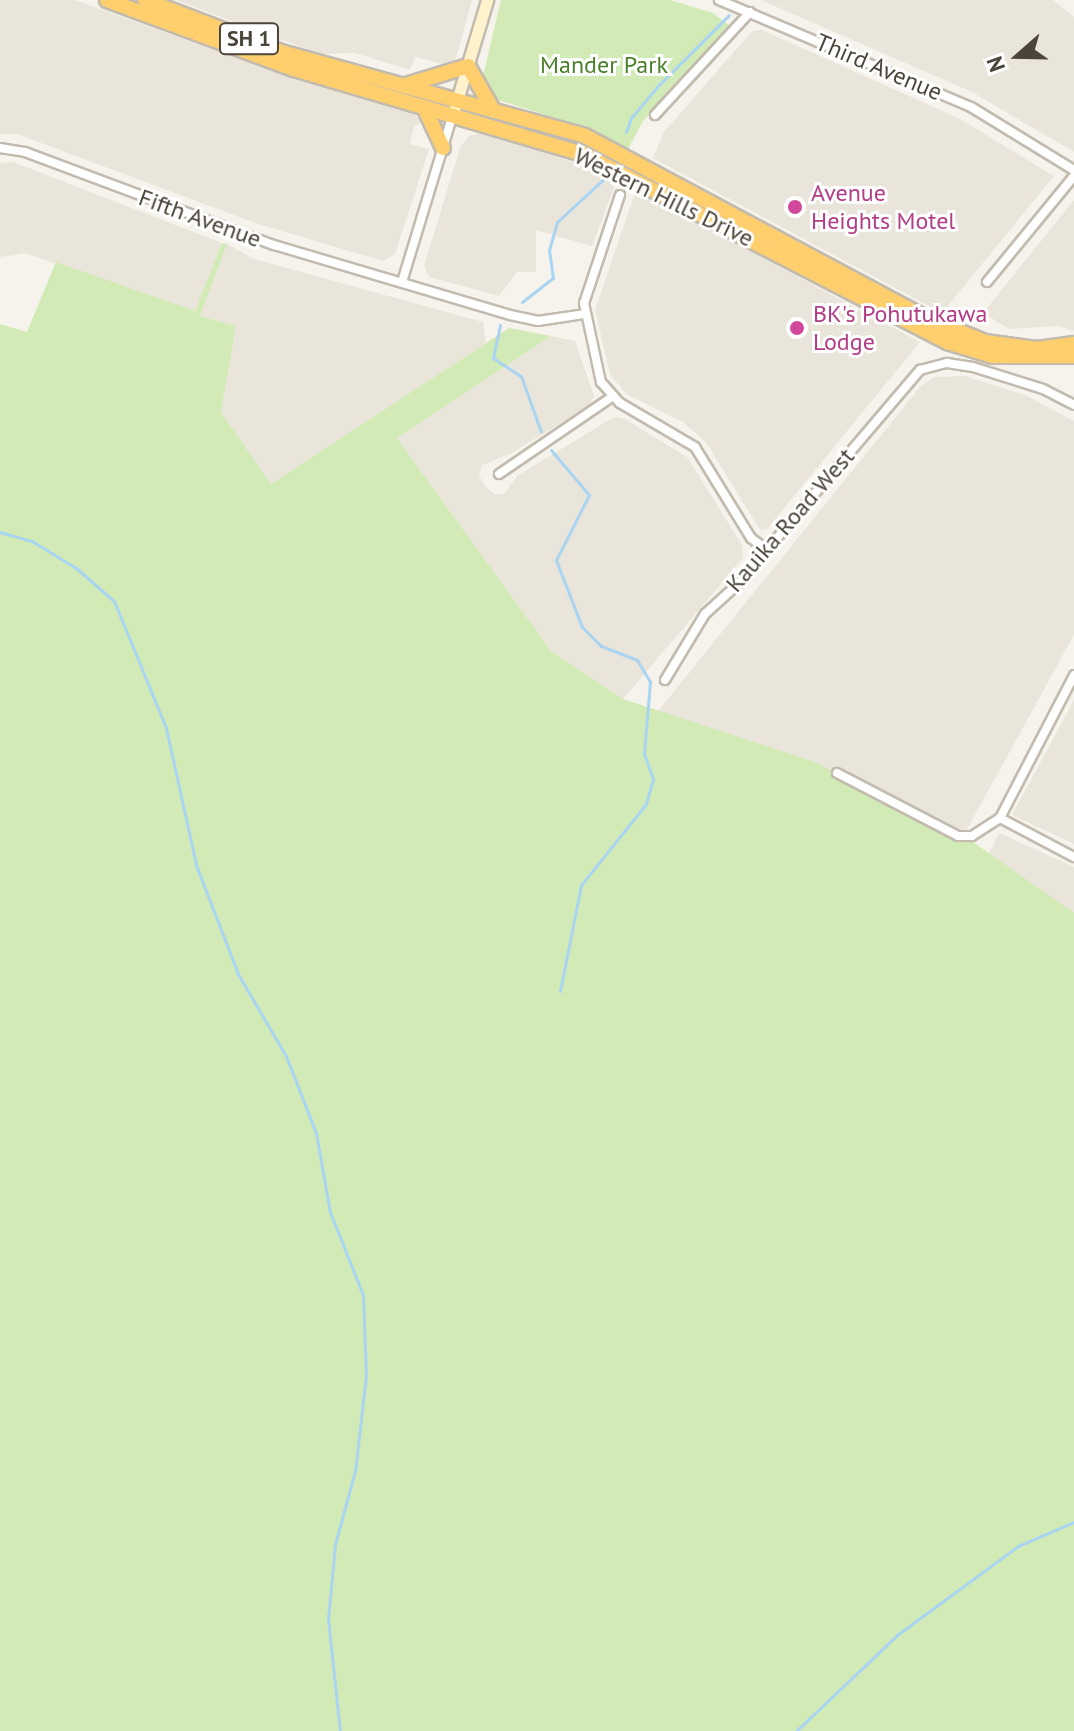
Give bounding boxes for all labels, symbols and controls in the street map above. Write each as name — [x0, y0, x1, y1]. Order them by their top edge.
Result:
north arrow — [978, 16, 1058, 96]
road number: SH 1 — [217, 21, 281, 57]
street label: Third Avenue — [811, 27, 947, 107]
park label: Mander Park — [540, 51, 668, 79]
text: N — [980, 53, 1011, 76]
street label: Western Hills Drive — [570, 141, 758, 253]
place label: Avenue Heights Motel — [811, 179, 955, 235]
street label: Fifth Avenue — [135, 182, 265, 254]
marker: Avenue Heights Motel — [786, 198, 804, 216]
place label: BK's Pohutukawa Lodge — [813, 300, 987, 356]
marker: BK's Pohutukawa Lodge — [788, 319, 806, 337]
street label: Kauika Road West — [720, 442, 860, 598]

